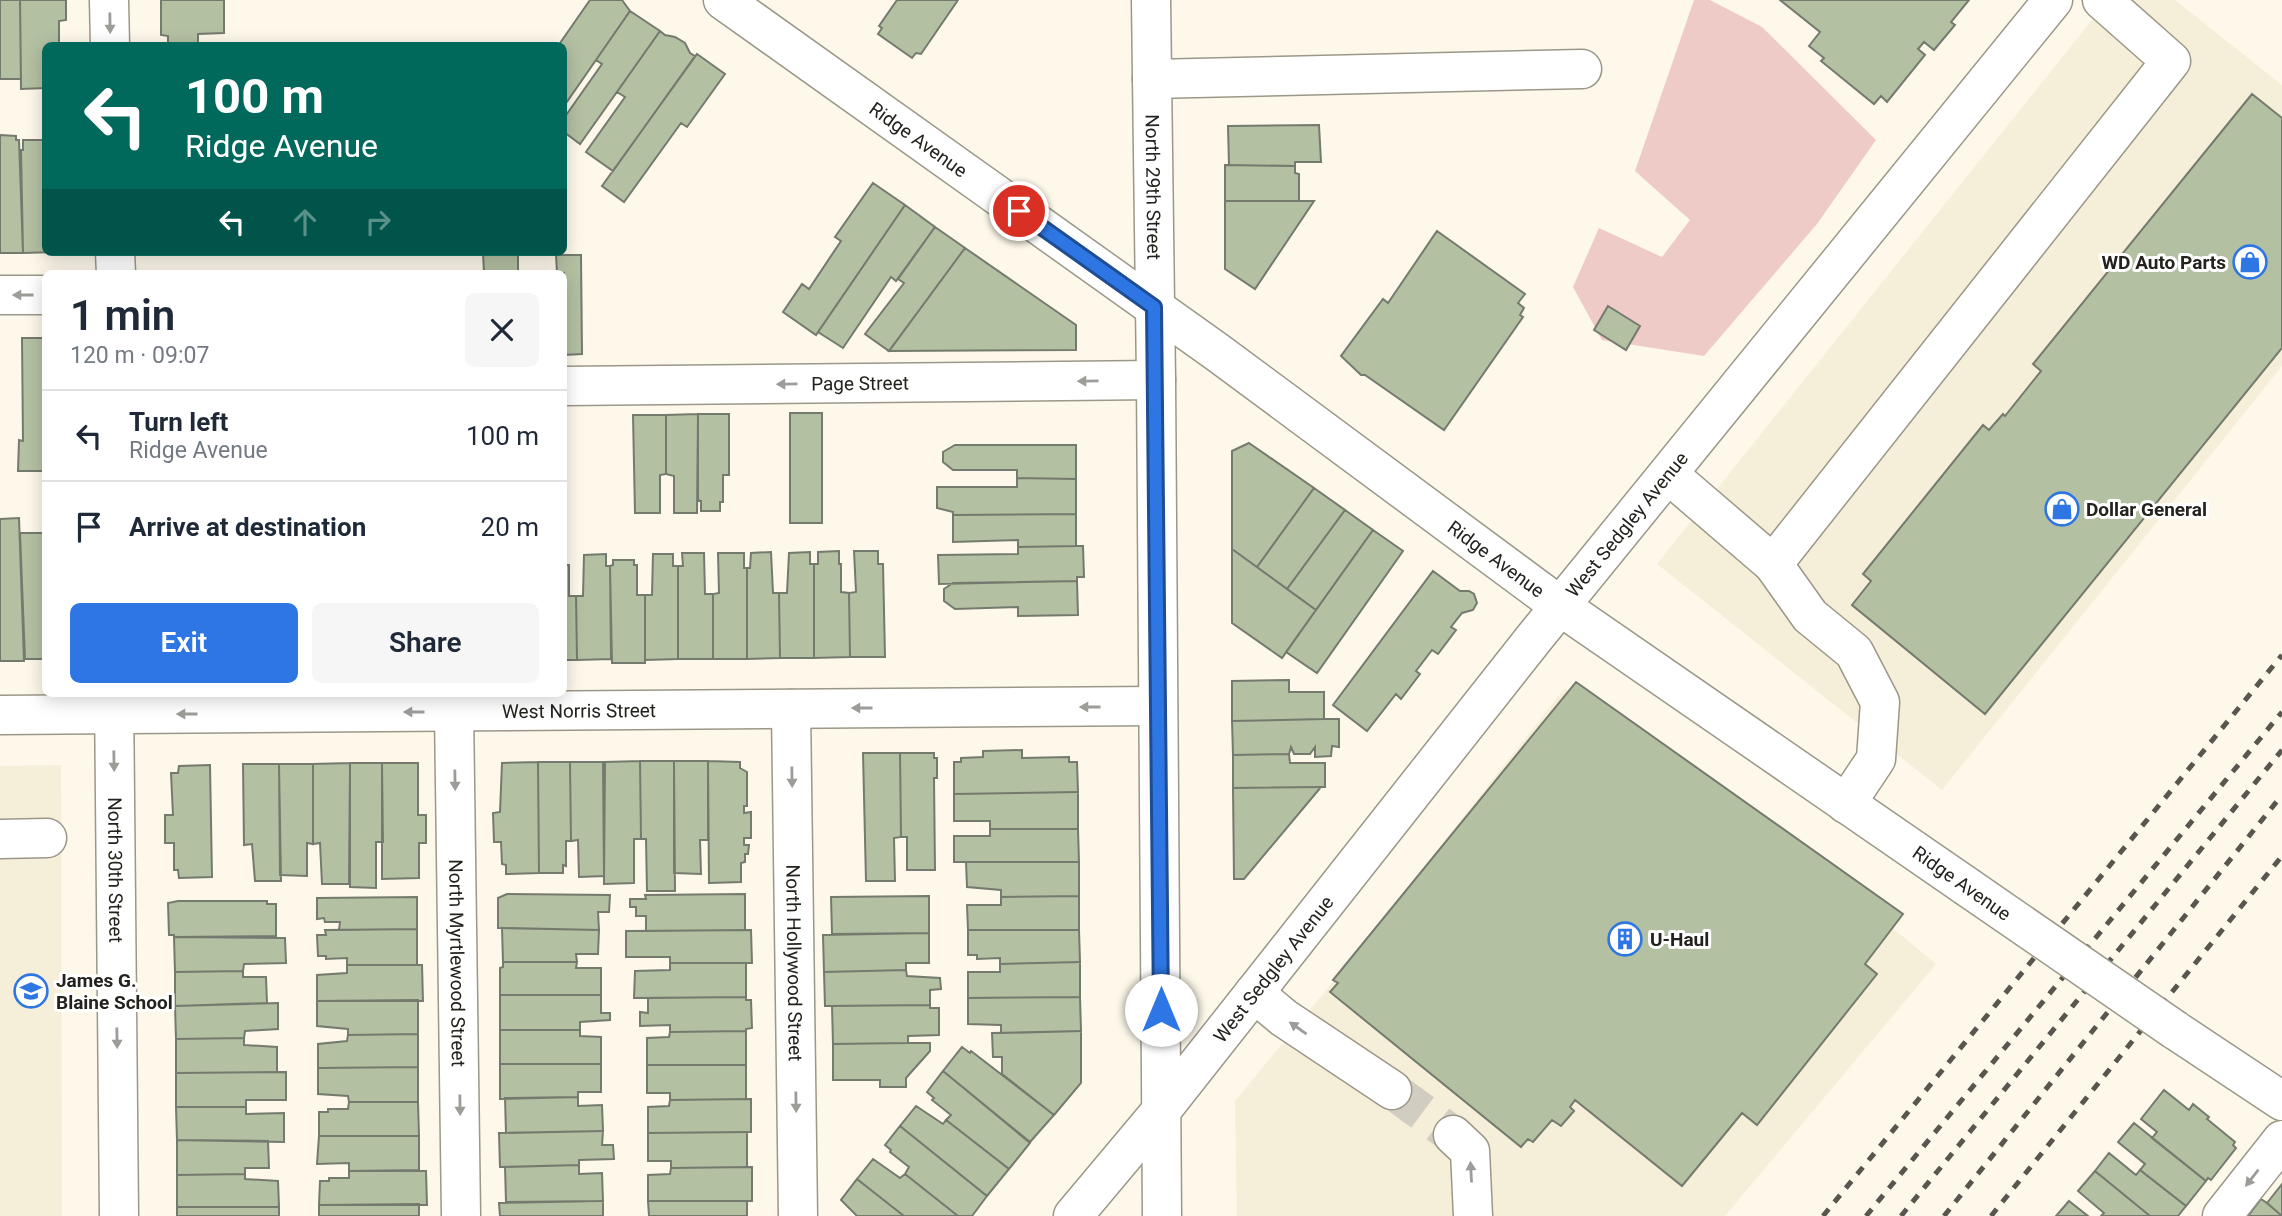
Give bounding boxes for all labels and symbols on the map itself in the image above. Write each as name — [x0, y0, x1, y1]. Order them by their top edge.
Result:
one-way arrow — [104, 12, 116, 34]
street label: Ridge Avenue — [865, 97, 972, 182]
street label: North 29th Street — [1141, 114, 1165, 260]
pin — [989, 181, 1049, 241]
shop icon: WD Auto Parts — [2231, 243, 2269, 281]
place label: WD Auto Parts — [2101, 251, 2226, 274]
one-way arrow — [12, 289, 34, 301]
street label: Page Street — [811, 372, 909, 395]
one-way arrow — [1077, 375, 1099, 387]
one-way arrow — [776, 378, 798, 390]
street label: West Sedgley Avenue — [1561, 447, 1693, 602]
shop icon: Dollar General — [2043, 490, 2081, 528]
place label: Dollar General — [2086, 498, 2207, 521]
street label: Ridge Avenue — [1443, 516, 1549, 603]
street label: West Norris Street — [502, 699, 656, 723]
one-way arrow — [1079, 701, 1101, 713]
one-way arrow — [851, 702, 873, 714]
one-way arrow — [403, 706, 425, 718]
one-way arrow — [176, 708, 198, 719]
one-way arrow — [109, 750, 120, 772]
one-way arrow — [786, 766, 798, 788]
one-way arrow — [449, 769, 461, 791]
street label: North 30th Street — [103, 797, 127, 943]
street label: Ridge Avenue — [1908, 841, 2015, 926]
street label: North Myrtlewood Street — [444, 859, 470, 1067]
street label: North Hollywood Street — [781, 864, 807, 1062]
street label: West Sedgley Avenue — [1209, 891, 1338, 1047]
building icon: U-Haul — [1606, 920, 1644, 958]
place label: U-Haul — [1650, 928, 1709, 951]
place label: James G. Blaine School — [56, 969, 173, 1014]
school or university icon: James G. Blaine School — [12, 972, 50, 1010]
position arrow — [1124, 973, 1198, 1047]
one-way arrow — [1289, 1021, 1307, 1035]
one-way arrow — [111, 1027, 123, 1049]
one-way arrow — [790, 1092, 802, 1114]
one-way arrow — [454, 1094, 466, 1116]
one-way arrow — [1466, 1160, 1477, 1182]
one-way arrow — [2245, 1169, 2260, 1187]

